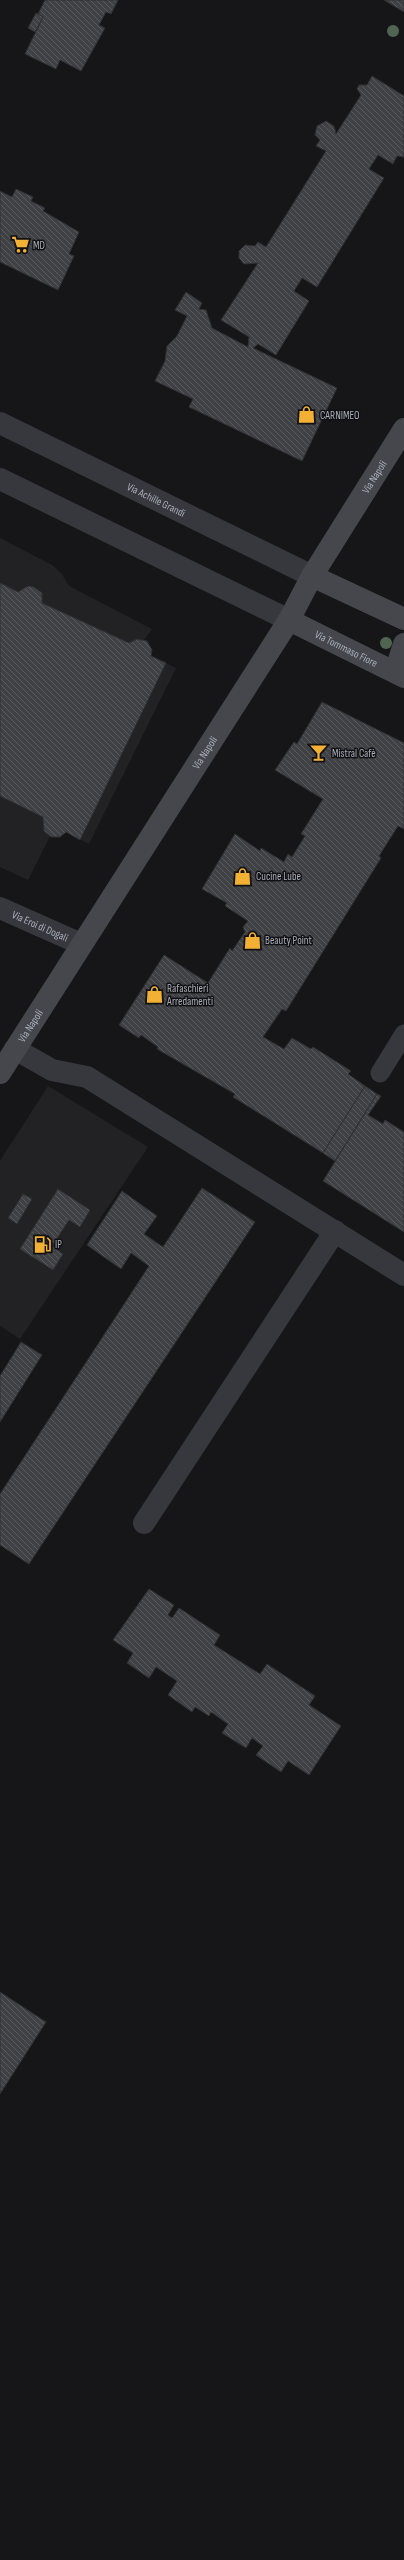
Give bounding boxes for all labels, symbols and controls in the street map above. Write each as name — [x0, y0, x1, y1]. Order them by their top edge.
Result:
supermarket icon: MD — [10, 235, 30, 255]
place label: MD — [33, 239, 45, 252]
shop icon: CARNIMEO — [297, 405, 317, 425]
place label: CARNIMEO — [320, 409, 359, 422]
street label: Via Napoli — [359, 458, 389, 496]
street label: Via Achille Grandi — [125, 480, 188, 519]
street label: Via Tommaso Fiore — [313, 627, 380, 669]
street label: Via Napoli — [189, 734, 220, 771]
bar icon: Mistral Cafè — [309, 743, 329, 763]
place label: Mistral Cafè — [332, 747, 376, 760]
shop icon: Cucine Lube — [233, 866, 253, 886]
place label: Cucine Lube — [256, 870, 301, 883]
street label: Via Eroi di Dogali — [10, 908, 70, 944]
shop icon: Beauty Point — [242, 930, 262, 950]
place label: Beauty Point — [265, 934, 313, 947]
place label: Rafaschieri Arredamenti — [166, 982, 213, 1008]
shop icon: Rafaschieri Arredamenti — [144, 984, 164, 1004]
street label: Via Napoli — [15, 1007, 45, 1045]
fuel station icon: IP — [32, 1234, 52, 1254]
place label: IP — [55, 1238, 62, 1251]

